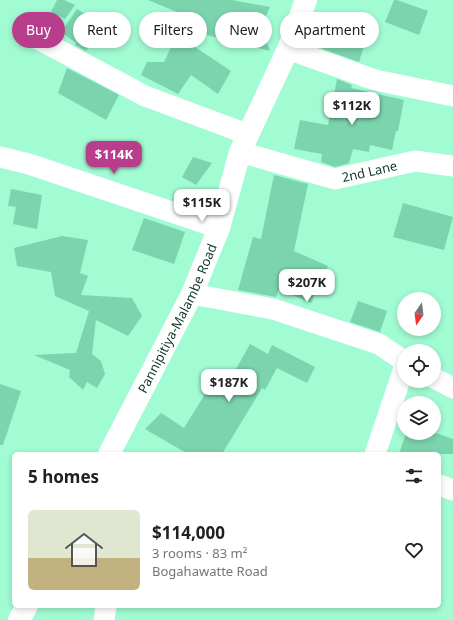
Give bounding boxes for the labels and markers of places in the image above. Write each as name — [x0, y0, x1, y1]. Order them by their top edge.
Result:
pin: $112K — [324, 92, 380, 126]
pin: $114K — [86, 141, 142, 175]
pin: $115K — [174, 189, 230, 223]
pin: $207K — [279, 269, 335, 303]
pin: $187K — [201, 369, 257, 403]

